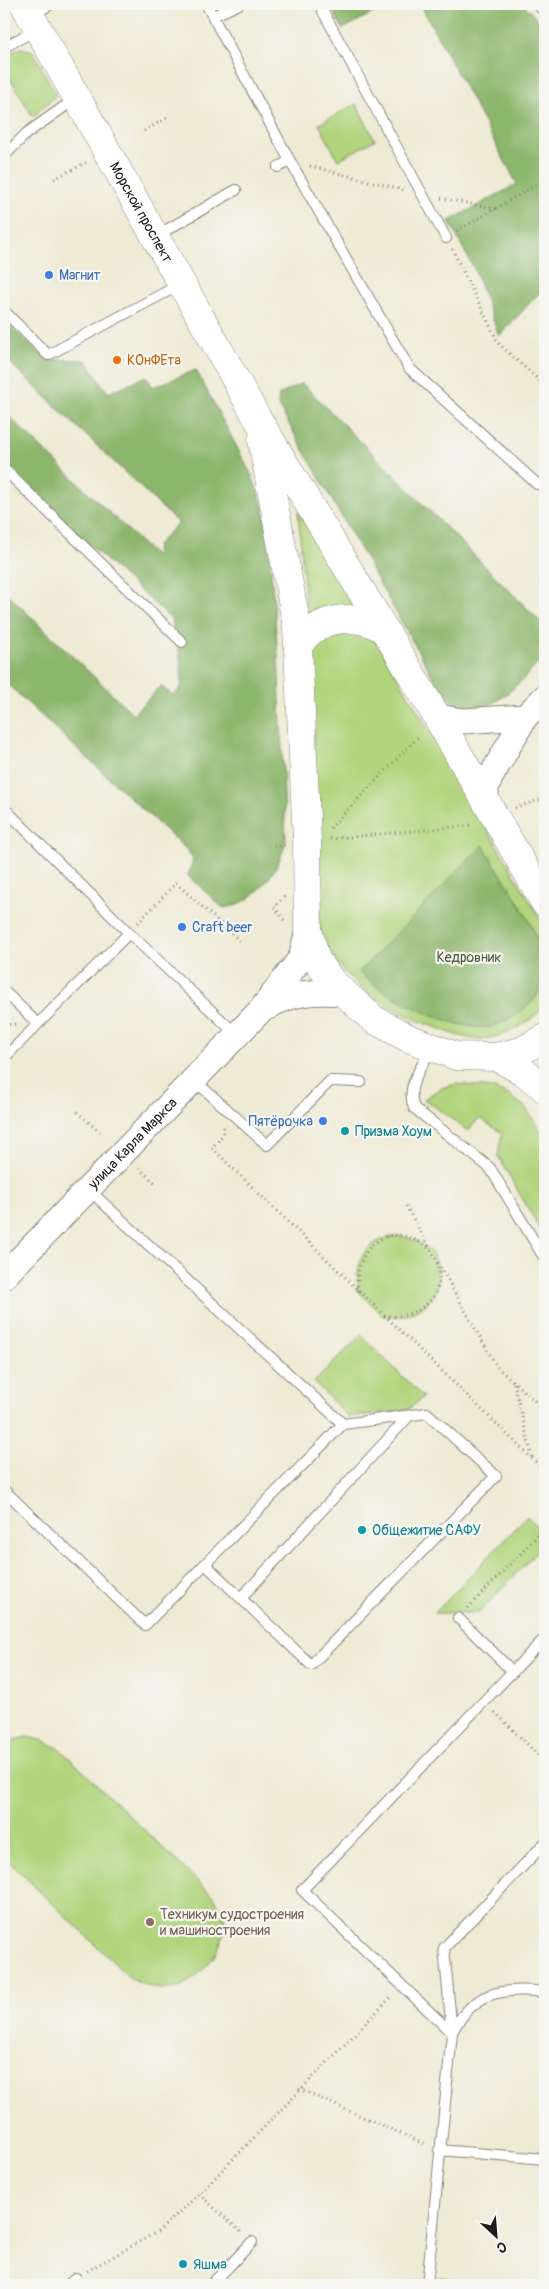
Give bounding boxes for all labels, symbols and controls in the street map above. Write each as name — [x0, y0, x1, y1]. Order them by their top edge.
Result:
street label: Морской проспект — [106, 159, 176, 266]
place label: Магнит — [59, 267, 101, 284]
marker: Магнит — [43, 269, 55, 281]
place label: КОнФЕта — [127, 352, 181, 369]
marker: КОнФЕта — [111, 354, 123, 366]
place label: Craft beer — [192, 919, 252, 936]
marker: Craft beer — [176, 921, 188, 933]
park label: Кедровник — [437, 949, 501, 966]
street label: улица Карла Маркса — [84, 1094, 181, 1193]
place label: Пятёрочка — [249, 1113, 313, 1130]
marker: Пятёрочка — [317, 1115, 329, 1127]
place label: Призма Хоум — [355, 1123, 432, 1140]
marker: Призма Хоум — [339, 1125, 351, 1137]
place label: Общежитие САФУ — [372, 1522, 482, 1539]
marker: Общежитие САФУ — [356, 1524, 368, 1536]
place label: Техникум судостроения и машиностроения — [160, 1906, 304, 1939]
marker: Техникум судостроения и машиностроения — [144, 1916, 156, 1928]
north arrow — [472, 2212, 522, 2262]
text: С — [494, 2238, 509, 2257]
place label: Яшма — [193, 2256, 227, 2273]
marker: Яшма — [177, 2258, 189, 2270]

